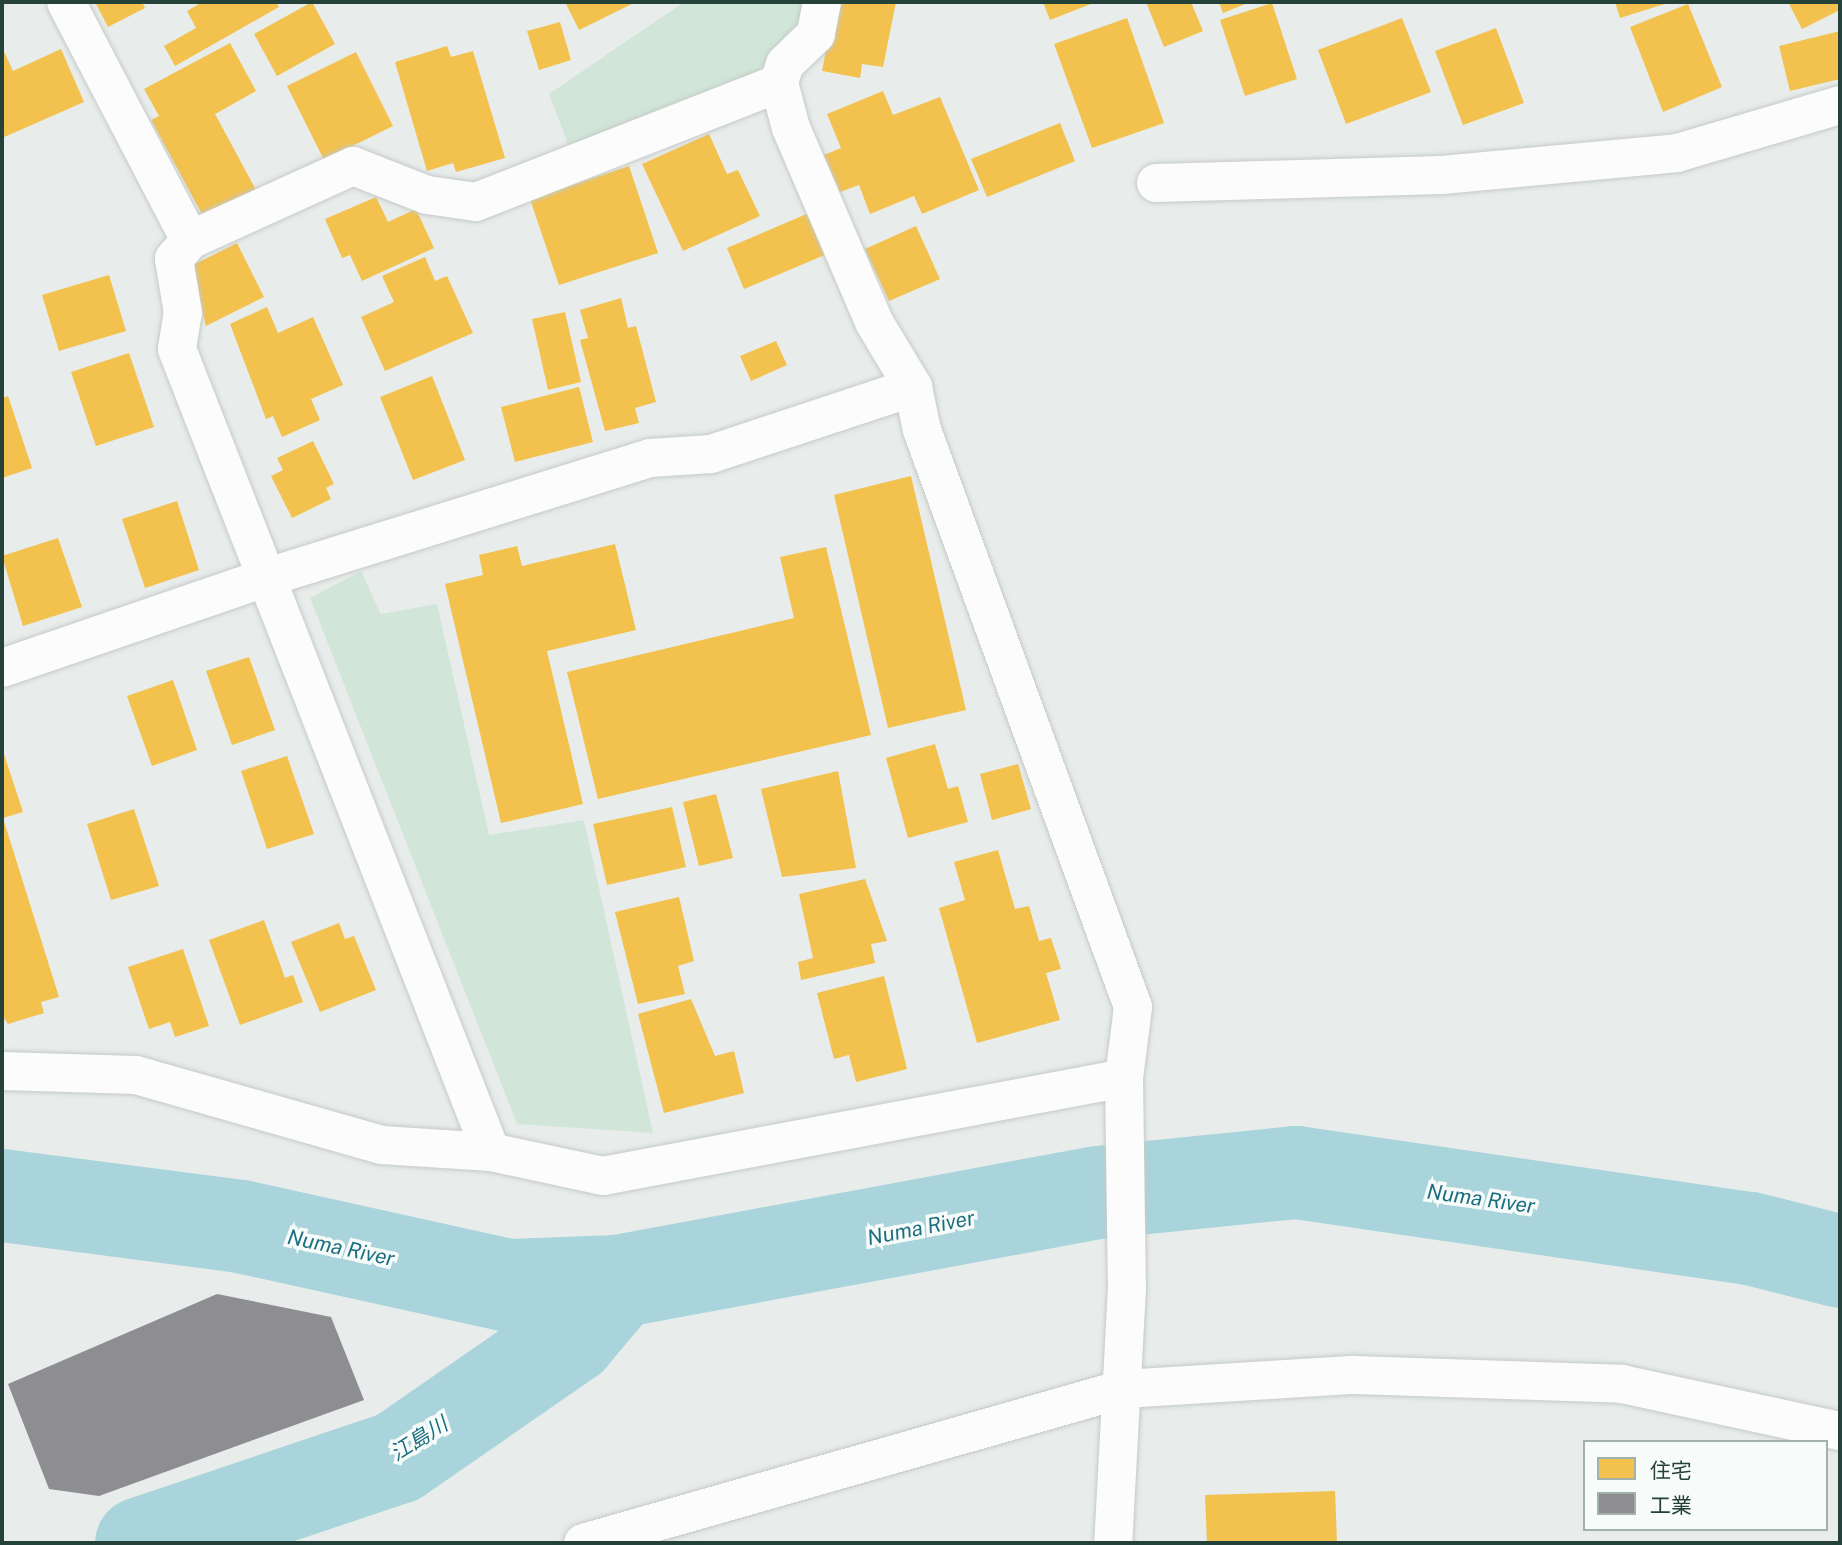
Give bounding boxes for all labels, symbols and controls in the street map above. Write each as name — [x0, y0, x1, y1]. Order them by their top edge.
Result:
water label: Numa River — [1425, 1179, 1537, 1219]
water label: Numa River — [865, 1205, 977, 1251]
water label: Numa River — [285, 1224, 397, 1272]
water label: 江島川 — [386, 1412, 452, 1466]
legend — [1583, 1440, 1828, 1531]
text: 住宅 — [1650, 1458, 1692, 1483]
text: 工業 — [1650, 1493, 1692, 1518]

